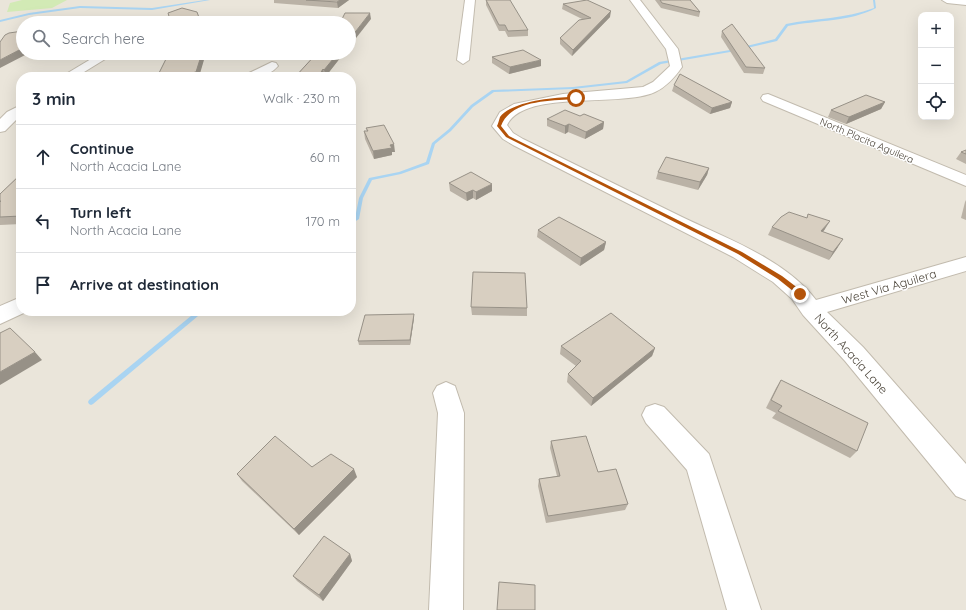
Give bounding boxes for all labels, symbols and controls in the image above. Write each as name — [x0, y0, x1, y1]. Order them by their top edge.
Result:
map controls — [918, 12, 954, 120]
button: + — [918, 12, 954, 48]
search box — [16, 16, 356, 60]
icon: search — [30, 27, 52, 49]
text: Search here — [62, 29, 145, 48]
button: − — [918, 48, 954, 84]
button: locate — [918, 84, 954, 120]
text: 3 min — [32, 88, 76, 109]
route start — [567, 89, 585, 107]
text: Walk · 230 m — [263, 90, 340, 106]
street label: North Placita Aguilera — [818, 115, 916, 166]
text: Continue — [70, 139, 134, 158]
icon: ahead — [32, 146, 54, 168]
text: 60 m — [310, 149, 340, 165]
text: North Acacia Lane — [70, 158, 181, 174]
text: Turn left — [70, 203, 132, 222]
icon: left — [32, 210, 54, 232]
text: 170 m — [305, 213, 340, 229]
text: North Acacia Lane — [70, 222, 181, 238]
street label: West Via Aguilera — [840, 266, 938, 307]
icon: arrive — [32, 274, 54, 296]
text: Arrive at destination — [70, 275, 219, 294]
route end — [791, 285, 809, 303]
street label: North Acacia Lane — [811, 310, 891, 397]

